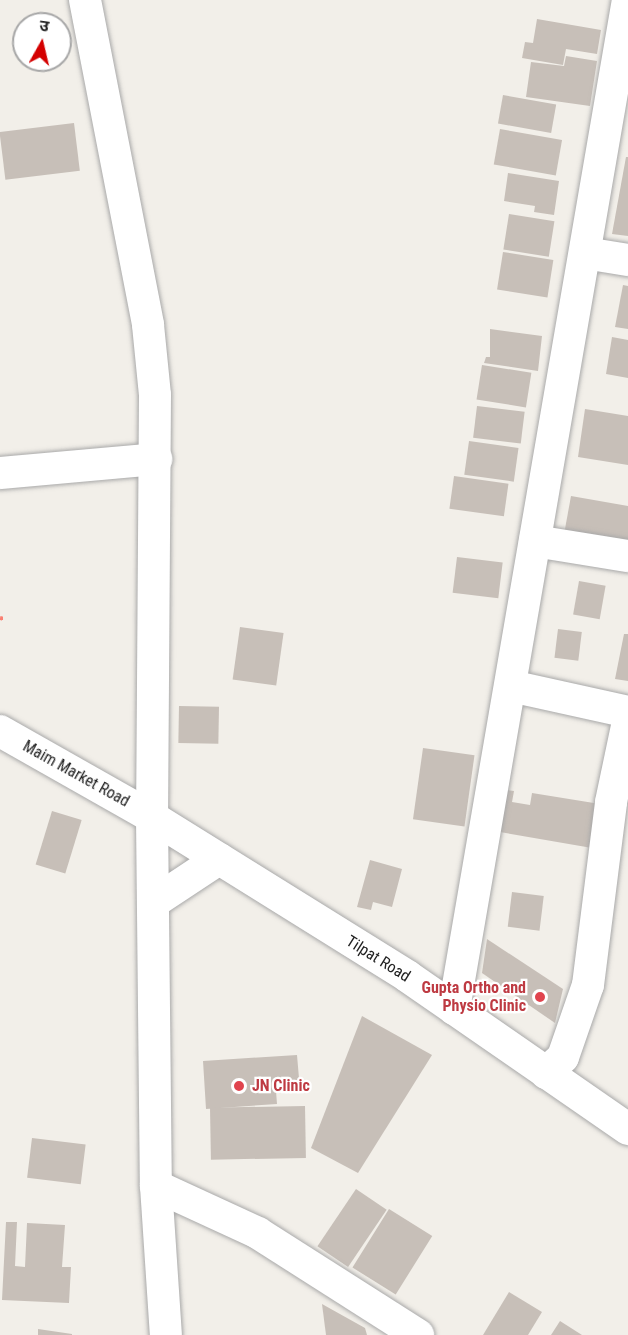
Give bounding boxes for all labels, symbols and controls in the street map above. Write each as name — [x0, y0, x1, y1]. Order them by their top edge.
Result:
north arrow — [12, 12, 72, 72]
text: उ — [38, 16, 50, 36]
street label: Maim Market Road — [19, 737, 133, 811]
street label: Tilpat Road — [342, 932, 414, 986]
place label: Gupta Ortho and Physio Clinic — [422, 978, 526, 1016]
marker: Gupta Ortho and Physio Clinic — [531, 988, 549, 1006]
place label: JN Clinic — [252, 1076, 310, 1096]
marker: JN Clinic — [230, 1077, 248, 1095]

